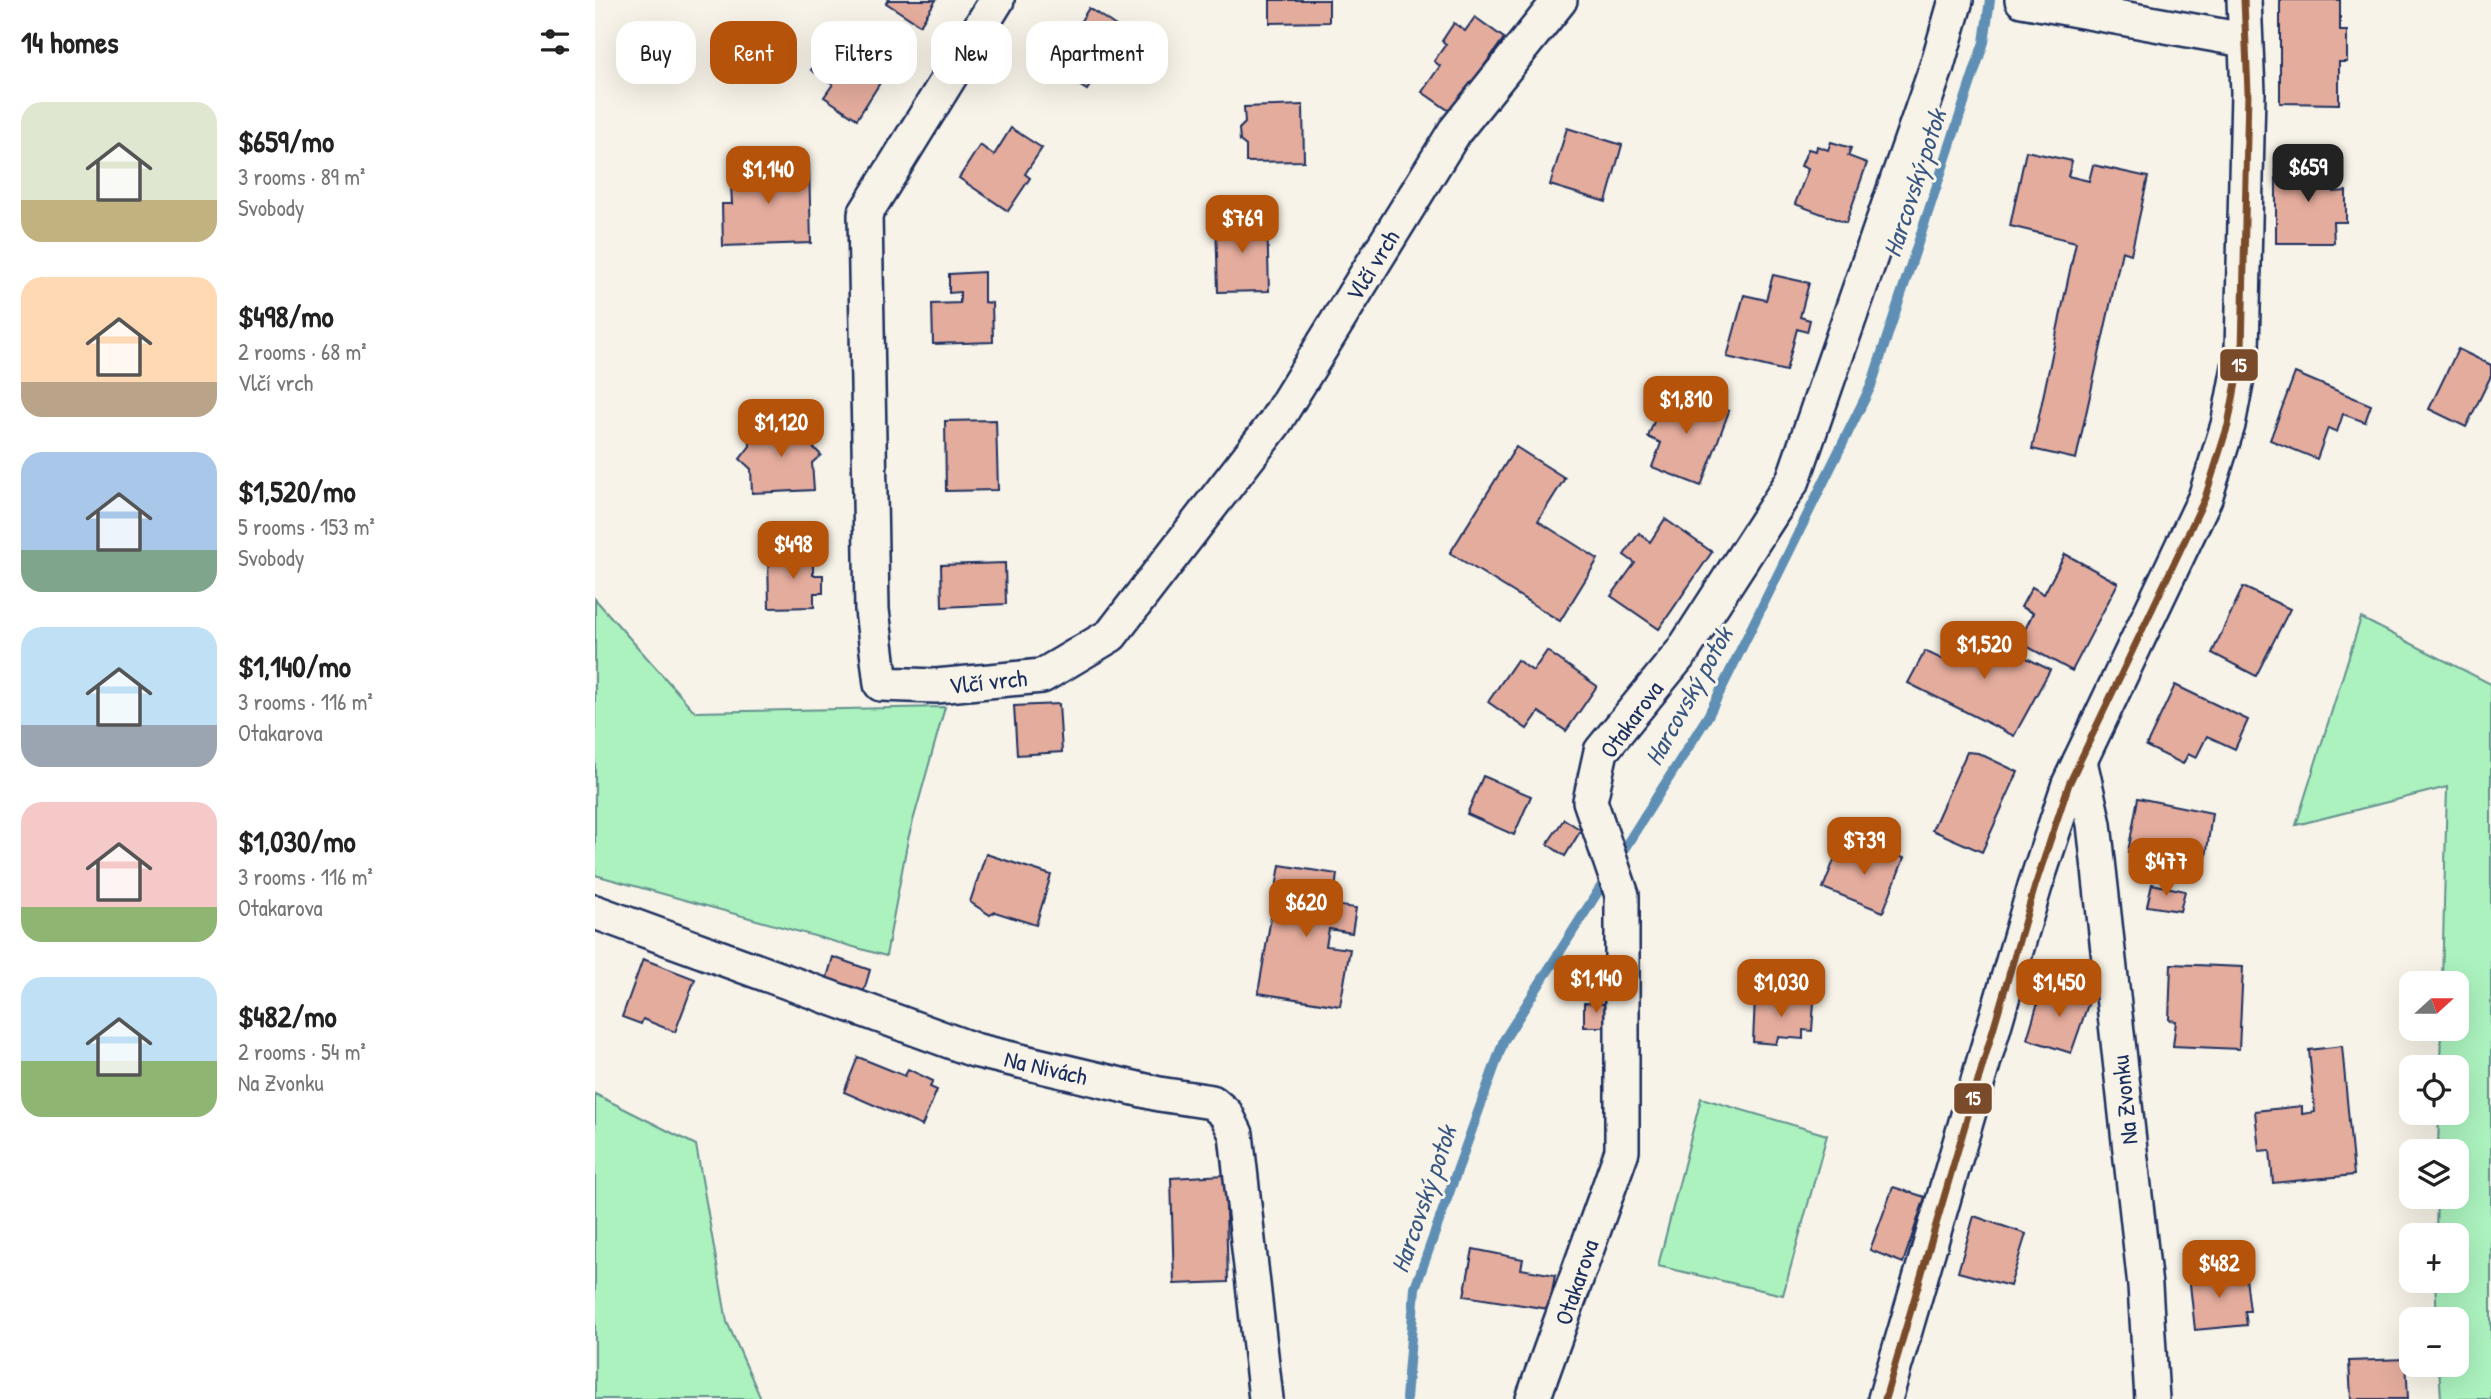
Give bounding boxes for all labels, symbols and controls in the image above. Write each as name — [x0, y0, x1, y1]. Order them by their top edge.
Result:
chip: Buy — [616, 21, 696, 84]
chip: Rent — [710, 21, 797, 84]
chip: Filters — [811, 21, 917, 84]
chip: New — [931, 21, 1012, 84]
chip: Apartment — [1026, 21, 1168, 84]
text: 14 homes — [21, 22, 119, 62]
icon: filters — [536, 23, 574, 61]
water label: Harcovský potok — [1874, 103, 1956, 261]
text: $659/mo — [238, 121, 334, 161]
icon: home — [77, 130, 161, 214]
pin: $659 — [2267, 144, 2349, 204]
pin: $1,140 — [711, 146, 825, 206]
text: $659 — [2288, 151, 2328, 182]
text: $1,140 — [742, 153, 794, 184]
text: 3 rooms · 89 m² — [238, 161, 365, 192]
text: Svobody — [238, 192, 304, 223]
pin: $769 — [1201, 196, 1283, 255]
text: $769 — [1222, 202, 1262, 233]
street label: Vlčí vrch — [1338, 223, 1406, 307]
text: $498/mo — [238, 296, 334, 336]
icon: home — [77, 305, 161, 389]
text: 2 rooms · 68 m² — [238, 336, 366, 367]
line badge: 15 — [2219, 348, 2259, 382]
text: 15 — [2232, 352, 2247, 378]
text: Vlčí vrch — [238, 367, 313, 398]
pin: $1,810 — [1629, 376, 1743, 436]
text: $1,810 — [1659, 383, 1713, 414]
pin: $1,120 — [724, 400, 838, 459]
text: $1,120 — [754, 406, 808, 437]
text: $1,520/mo — [238, 471, 356, 511]
icon: home — [77, 480, 161, 564]
text: 5 rooms · 153 m² — [238, 511, 375, 542]
pin: $498 — [752, 522, 834, 581]
text: $498 — [774, 528, 812, 559]
text: Svobody — [238, 542, 304, 573]
water label: Harcovský potok — [1636, 619, 1742, 772]
pin: $1,520 — [1927, 622, 2041, 681]
text: $1,520 — [1956, 628, 2012, 659]
text: $1,140/mo — [238, 646, 351, 686]
icon: home — [77, 655, 161, 739]
street label: Vlčí vrch — [947, 661, 1029, 701]
street label: Otakarova — [1592, 674, 1670, 764]
text: 3 rooms · 116 m² — [238, 686, 373, 717]
text: Otakarova — [238, 717, 323, 748]
pin: $739 — [1823, 818, 1905, 877]
text: $1,030/mo — [238, 821, 356, 861]
text: $739 — [1843, 824, 1885, 855]
icon: home — [77, 830, 161, 914]
pin: $477 — [2125, 838, 2207, 898]
text: $477 — [2144, 845, 2188, 876]
text: 3 rooms · 116 m² — [238, 861, 373, 892]
pin: $620 — [1265, 880, 1347, 939]
text: $620 — [1285, 886, 1327, 917]
text: Otakarova — [238, 892, 323, 923]
pin: $1,140 — [1539, 956, 1653, 1015]
pin: $1,030 — [1724, 960, 1838, 1019]
pin: $1,450 — [2002, 960, 2116, 1019]
text: $1,140 — [1570, 962, 1622, 993]
text: $1,030 — [1753, 966, 1809, 997]
text: $1,450 — [2032, 966, 2086, 997]
north arrow — [2399, 971, 2469, 1041]
map controls — [2399, 971, 2469, 1377]
text: $482/mo — [238, 996, 337, 1036]
icon: home — [77, 1005, 161, 1089]
text: 2 rooms · 54 m² — [238, 1036, 366, 1067]
street label: Na Nivách — [1001, 1042, 1091, 1092]
street label: Na Zvonku — [2103, 1053, 2145, 1146]
button: locate — [2399, 1055, 2469, 1125]
text: Na Zvonku — [238, 1067, 324, 1098]
line badge: 15 — [1953, 1082, 1993, 1115]
text: 15 — [1966, 1085, 1981, 1111]
water label: Harcovský potok — [1382, 1119, 1466, 1277]
button: layers — [2399, 1139, 2469, 1209]
button: + — [2399, 1223, 2469, 1293]
street label: Otakarova — [1546, 1235, 1606, 1329]
pin: $482 — [2178, 1240, 2260, 1300]
text: $482 — [2198, 1247, 2240, 1278]
button: − — [2399, 1307, 2469, 1377]

